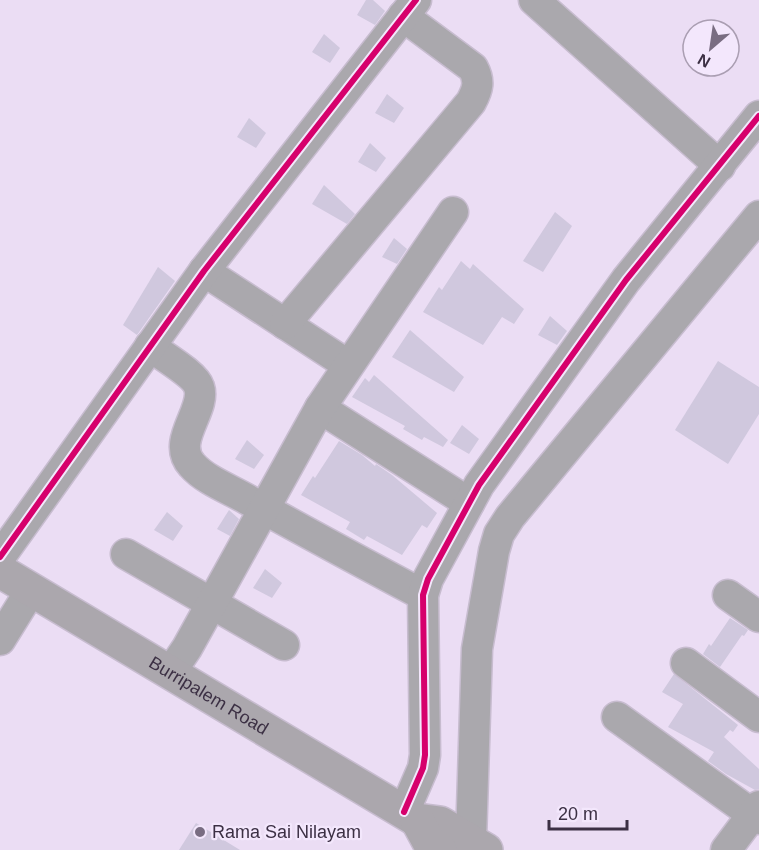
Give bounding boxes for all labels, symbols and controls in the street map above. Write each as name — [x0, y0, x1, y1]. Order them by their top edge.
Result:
north arrow — [681, 18, 741, 78]
text: N — [695, 50, 713, 71]
street label: Burripalem Road — [145, 652, 272, 739]
scale bar — [549, 793, 627, 831]
text: 20 m — [558, 804, 598, 824]
place label: Rama Sai Nilayam — [212, 822, 361, 842]
marker: Rama Sai Nilayam — [193, 825, 207, 839]

